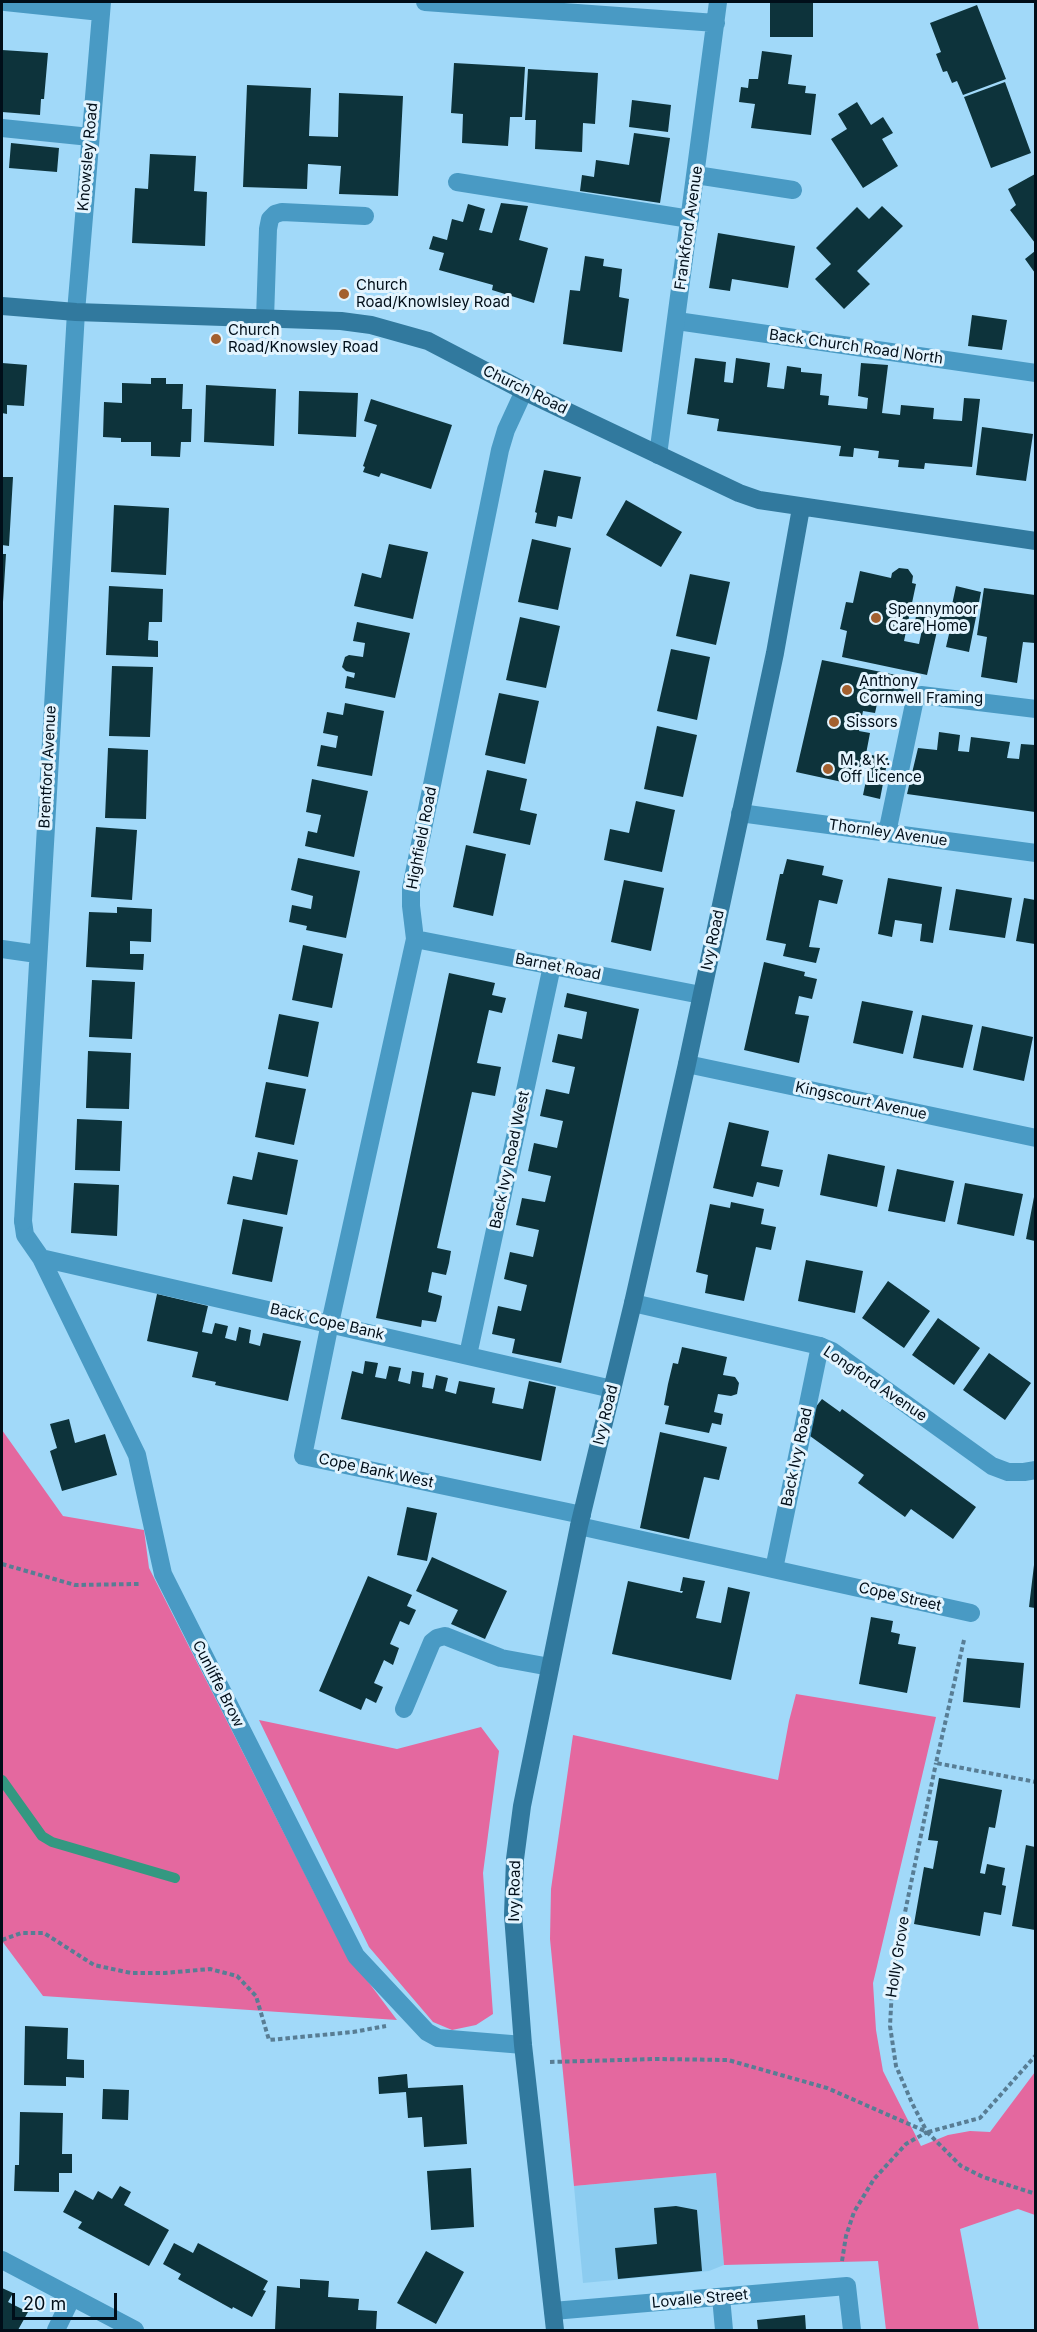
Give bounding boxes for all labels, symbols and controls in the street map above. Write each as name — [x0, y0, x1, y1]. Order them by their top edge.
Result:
street label: Knowsley Road — [74, 102, 102, 212]
street label: Frankford Avenue — [671, 165, 707, 291]
place label: Church Road/Knowlsley Road — [356, 276, 510, 311]
marker: Church Road/Knowlsley Road — [337, 287, 351, 301]
place label: Church Road/Knowsley Road — [228, 321, 378, 356]
street label: Back Church Road North — [768, 326, 944, 368]
marker: Church Road/Knowsley Road — [209, 332, 223, 346]
street label: Church Road — [480, 362, 570, 418]
place label: Spennymoor Care Home — [888, 600, 978, 635]
marker: Spennymoor Care Home — [869, 611, 883, 625]
place label: Anthony Cornwell Framing — [859, 672, 983, 707]
marker: Anthony Cornwell Framing — [840, 683, 854, 697]
street label: Brentford Avenue — [36, 705, 60, 829]
place label: Sissors — [846, 713, 898, 731]
marker: Sissors — [827, 715, 841, 729]
place label: M. & K. Off Licence — [840, 751, 922, 786]
marker: M. & K. Off Licence — [821, 762, 835, 776]
street label: Highfield Road — [403, 785, 441, 891]
street label: Thornley Avenue — [827, 816, 949, 850]
street label: Ivy Road — [698, 908, 728, 972]
street label: Barnet Road — [514, 950, 602, 984]
street label: Kingscourt Avenue — [794, 1078, 928, 1124]
street label: Back Ivy Road West — [487, 1089, 533, 1231]
street label: Back Cope Bank — [268, 1300, 386, 1344]
street label: Longford Avenue — [820, 1343, 930, 1425]
street label: Ivy Road — [590, 1383, 622, 1447]
street label: Back Ivy Road — [778, 1406, 816, 1508]
street label: Cope Bank West — [317, 1450, 435, 1492]
street label: Cope Street — [857, 1579, 943, 1615]
street label: Cunliffe Brow — [188, 1637, 248, 1731]
street label: Ivy Road — [505, 1860, 525, 1922]
street label: Holly Grove — [883, 1915, 913, 1999]
scale bar — [15, 2281, 120, 2319]
street label: Lovalle Street — [651, 2286, 749, 2312]
text: 20 m — [23, 2293, 66, 2314]

